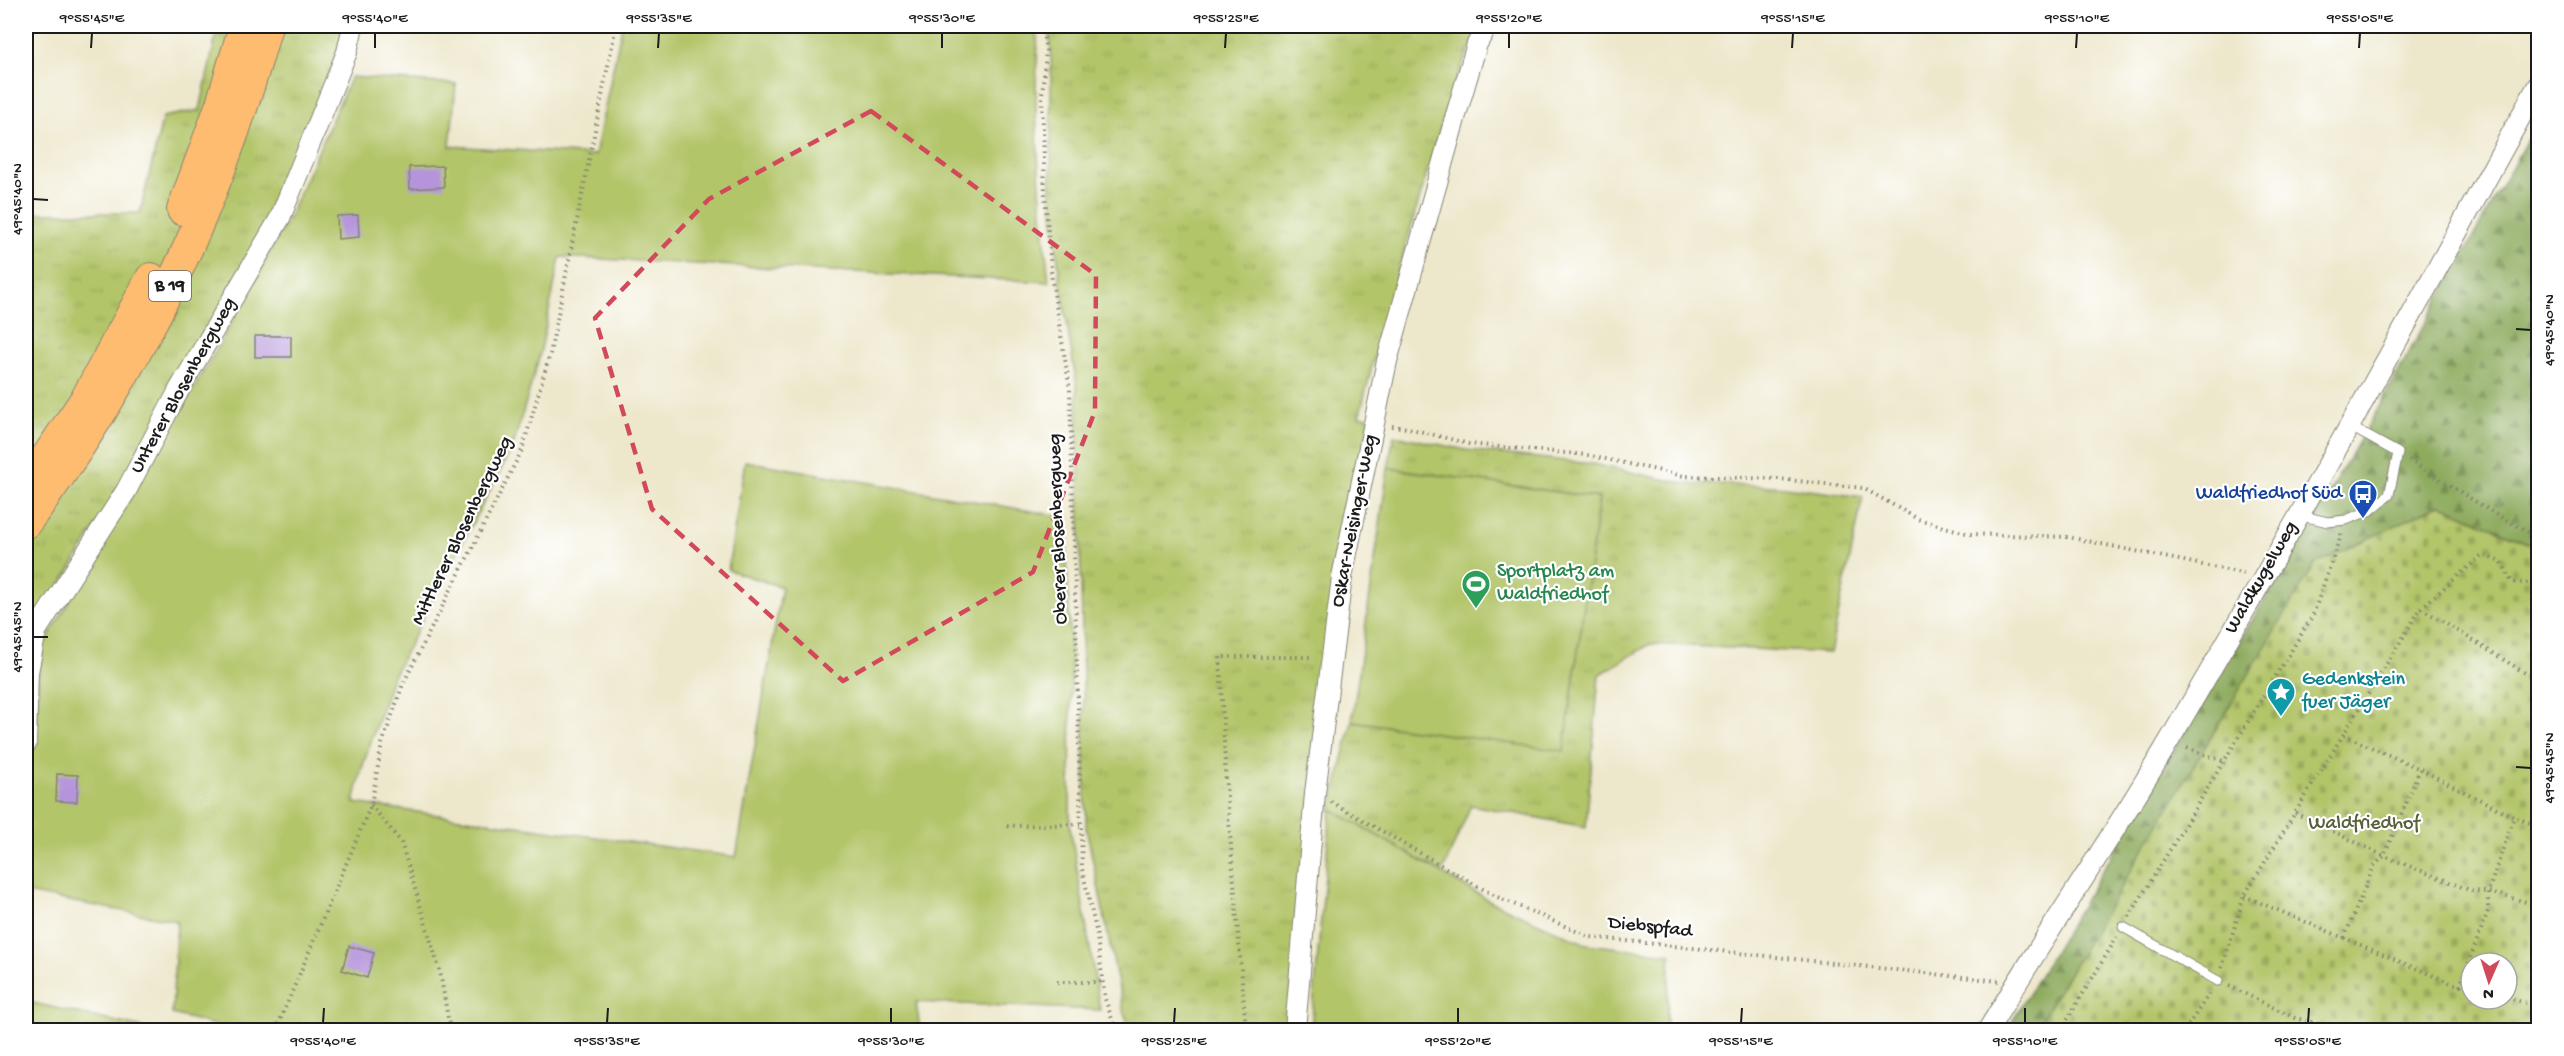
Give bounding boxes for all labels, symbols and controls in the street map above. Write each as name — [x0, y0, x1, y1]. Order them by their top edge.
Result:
text: 9°55'45"E — [59, 10, 125, 28]
text: 9°55'40"E — [341, 10, 408, 28]
text: 9°55'35"E — [625, 10, 692, 28]
text: 9°55'30"E — [908, 10, 976, 28]
text: 9°55'25"E — [1193, 10, 1259, 28]
text: 9°55'20"E — [1475, 10, 1542, 28]
text: 9°55'15"E — [1760, 10, 1825, 28]
text: 9°55'10"E — [2044, 10, 2110, 28]
text: 9°55'05"E — [2326, 10, 2394, 28]
text: 49°45'40"N — [9, 163, 27, 235]
road number: B 19 — [149, 271, 191, 301]
street label: Unterer Blosenbergweg — [126, 294, 242, 478]
text: 49°45'40"N — [2541, 294, 2559, 366]
street label: Mittlerer Blosenbergweg — [407, 433, 519, 629]
street label: Oberer Blosenbergweg — [1044, 433, 1074, 625]
street label: Oskar-Neisinger-Weg — [1327, 433, 1383, 609]
bus stop icon: Waldfriedhof Süd — [2347, 478, 2379, 520]
place label: Waldfriedhof Süd — [2196, 483, 2344, 506]
street label: Waldkugelweg — [2221, 518, 2303, 638]
place label: Sportplatz am Waldfriedhof — [1497, 561, 1614, 607]
sports icon: Sportplatz am Waldfriedhof — [1460, 568, 1492, 610]
text: 49°45'45"N — [9, 601, 27, 673]
place label: Gedenkstein fuer Jäger — [2301, 669, 2406, 715]
place icon: Gedenkstein fuer Jäger — [2265, 676, 2297, 718]
text: 49°45'45"N — [2541, 732, 2559, 804]
park label: Waldfriedhof — [2308, 813, 2421, 836]
street label: Diebspfad — [1605, 912, 1695, 944]
north arrow — [2459, 951, 2519, 1011]
text: N — [2482, 983, 2494, 1002]
text: 9°55'40"E — [289, 1033, 356, 1051]
text: 9°55'35"E — [573, 1033, 640, 1051]
text: 9°55'30"E — [857, 1033, 925, 1051]
text: 9°55'25"E — [1141, 1033, 1207, 1051]
text: 9°55'20"E — [1424, 1033, 1491, 1051]
text: 9°55'15"E — [1708, 1033, 1773, 1051]
text: 9°55'10"E — [1992, 1033, 2058, 1051]
text: 9°55'05"E — [2274, 1033, 2342, 1051]

